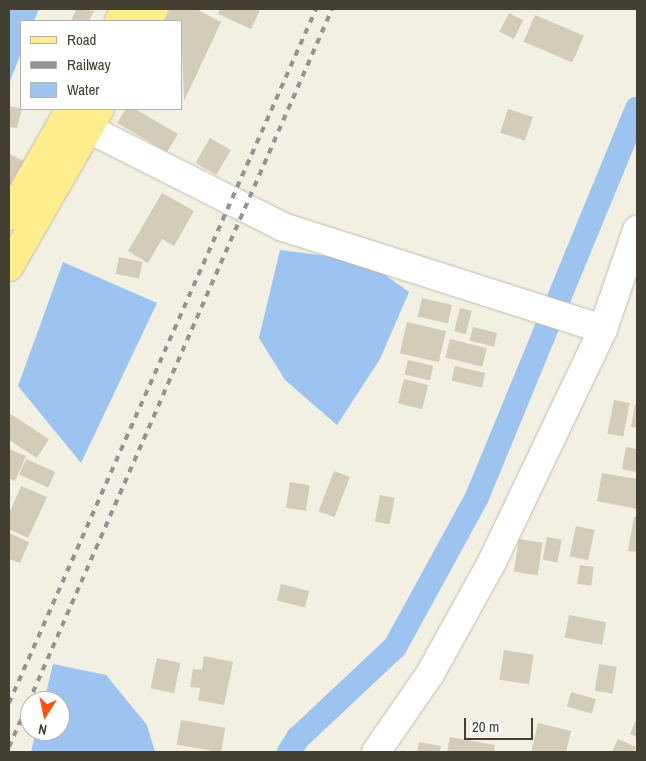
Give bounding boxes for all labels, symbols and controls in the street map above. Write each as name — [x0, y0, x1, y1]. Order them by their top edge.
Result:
legend — [20, 20, 182, 110]
text: Road — [67, 29, 96, 50]
text: Railway — [67, 54, 111, 75]
text: Water — [67, 79, 99, 100]
north arrow — [20, 691, 70, 741]
scale bar — [466, 708, 535, 740]
text: 20 m — [472, 716, 499, 737]
text: N — [37, 720, 48, 739]

